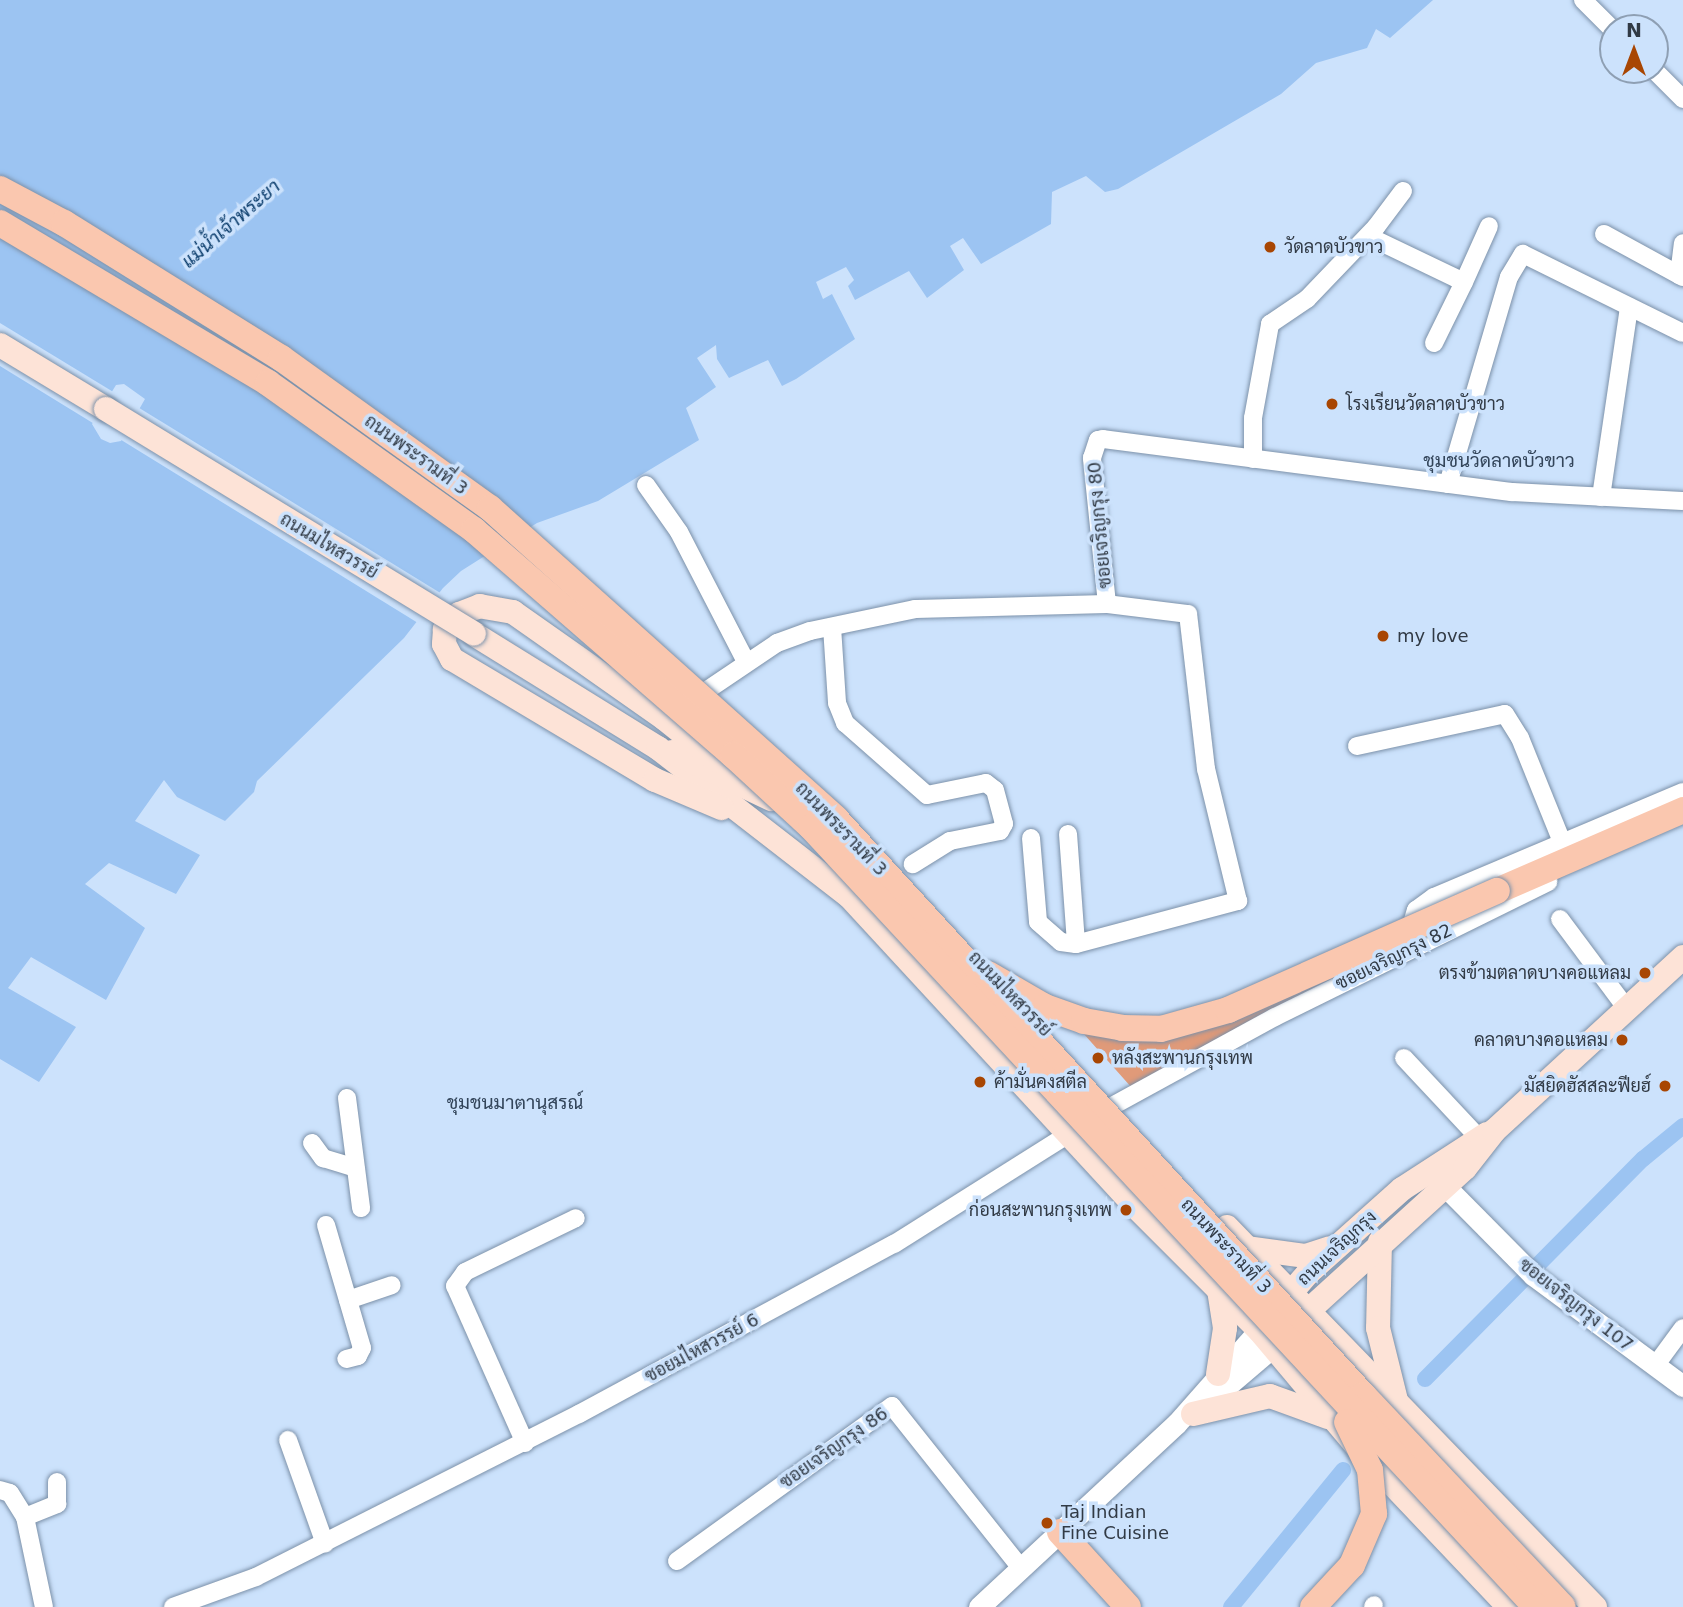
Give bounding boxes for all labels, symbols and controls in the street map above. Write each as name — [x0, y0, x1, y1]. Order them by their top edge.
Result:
north arrow — [1599, 14, 1669, 84]
text: N — [1626, 19, 1642, 41]
water label: แม่น้ำเจ้าพระยา — [177, 175, 285, 273]
place label: วัดลาดบัวขาว — [1284, 236, 1383, 258]
marker: วัดลาดบัวขาว — [1262, 239, 1278, 255]
place label: โรงเรียนวัดลาดบัวขาว — [1346, 393, 1505, 415]
marker: โรงเรียนวัดลาดบัวขาว — [1324, 396, 1340, 412]
street label: ถนนพระรามที่ 3 — [360, 410, 472, 500]
district label: ชุมชนวัดลาดบัวขาว — [1423, 450, 1575, 472]
street label: ซอยเจริญกรุง 80 — [1084, 461, 1116, 589]
street label: ถนนมไหสวรรย์ — [276, 508, 382, 584]
place label: my love — [1397, 625, 1469, 647]
marker: my love — [1375, 628, 1391, 644]
street label: ถนนพระรามที่ 3 — [791, 778, 891, 880]
street label: ซอยเจริญกรุง 82 — [1332, 919, 1456, 995]
street label: ถนนมไหสวรรย์ — [964, 947, 1056, 1041]
place label: ตรงข้ามตลาดบางคอแหลม — [1439, 962, 1631, 984]
marker: ตรงข้ามตลาดบางคอแหลม — [1637, 965, 1653, 981]
place label: คลาดบางคอแหลม — [1474, 1029, 1608, 1051]
marker: คลาดบางคอแหลม — [1614, 1032, 1630, 1048]
place label: หลังสะพานกรุงเทพ — [1112, 1047, 1253, 1069]
marker: หลังสะพานกรุงเทพ — [1090, 1050, 1106, 1066]
place label: ค้ามั่นคงสตีล — [994, 1071, 1087, 1093]
marker: ค้ามั่นคงสตีล — [972, 1074, 988, 1090]
place label: มัสยิดฮัสสละฟียฮ์ — [1524, 1075, 1651, 1097]
marker: มัสยิดฮัสสละฟียฮ์ — [1657, 1078, 1673, 1094]
district label: ชุมชนมาตานุสรณ์ — [447, 1092, 583, 1114]
street label: ถนนพระรามที่ 3 — [1176, 1194, 1276, 1298]
place label: ก่อนสะพานกรุงเทพ — [969, 1199, 1112, 1221]
marker: ก่อนสะพานกรุงเทพ — [1118, 1202, 1134, 1218]
street label: ถนนเจริญกรุง — [1293, 1206, 1381, 1290]
street label: ซอยเจริญกรุง 107 — [1515, 1254, 1637, 1356]
street label: ซอยมไหสวรรย์ 6 — [641, 1309, 763, 1387]
street label: ซอยเจริญกรุง 86 — [776, 1403, 892, 1493]
place label: Taj Indian Fine Cuisine — [1061, 1502, 1169, 1544]
marker: Taj Indian Fine Cuisine — [1039, 1515, 1055, 1531]

